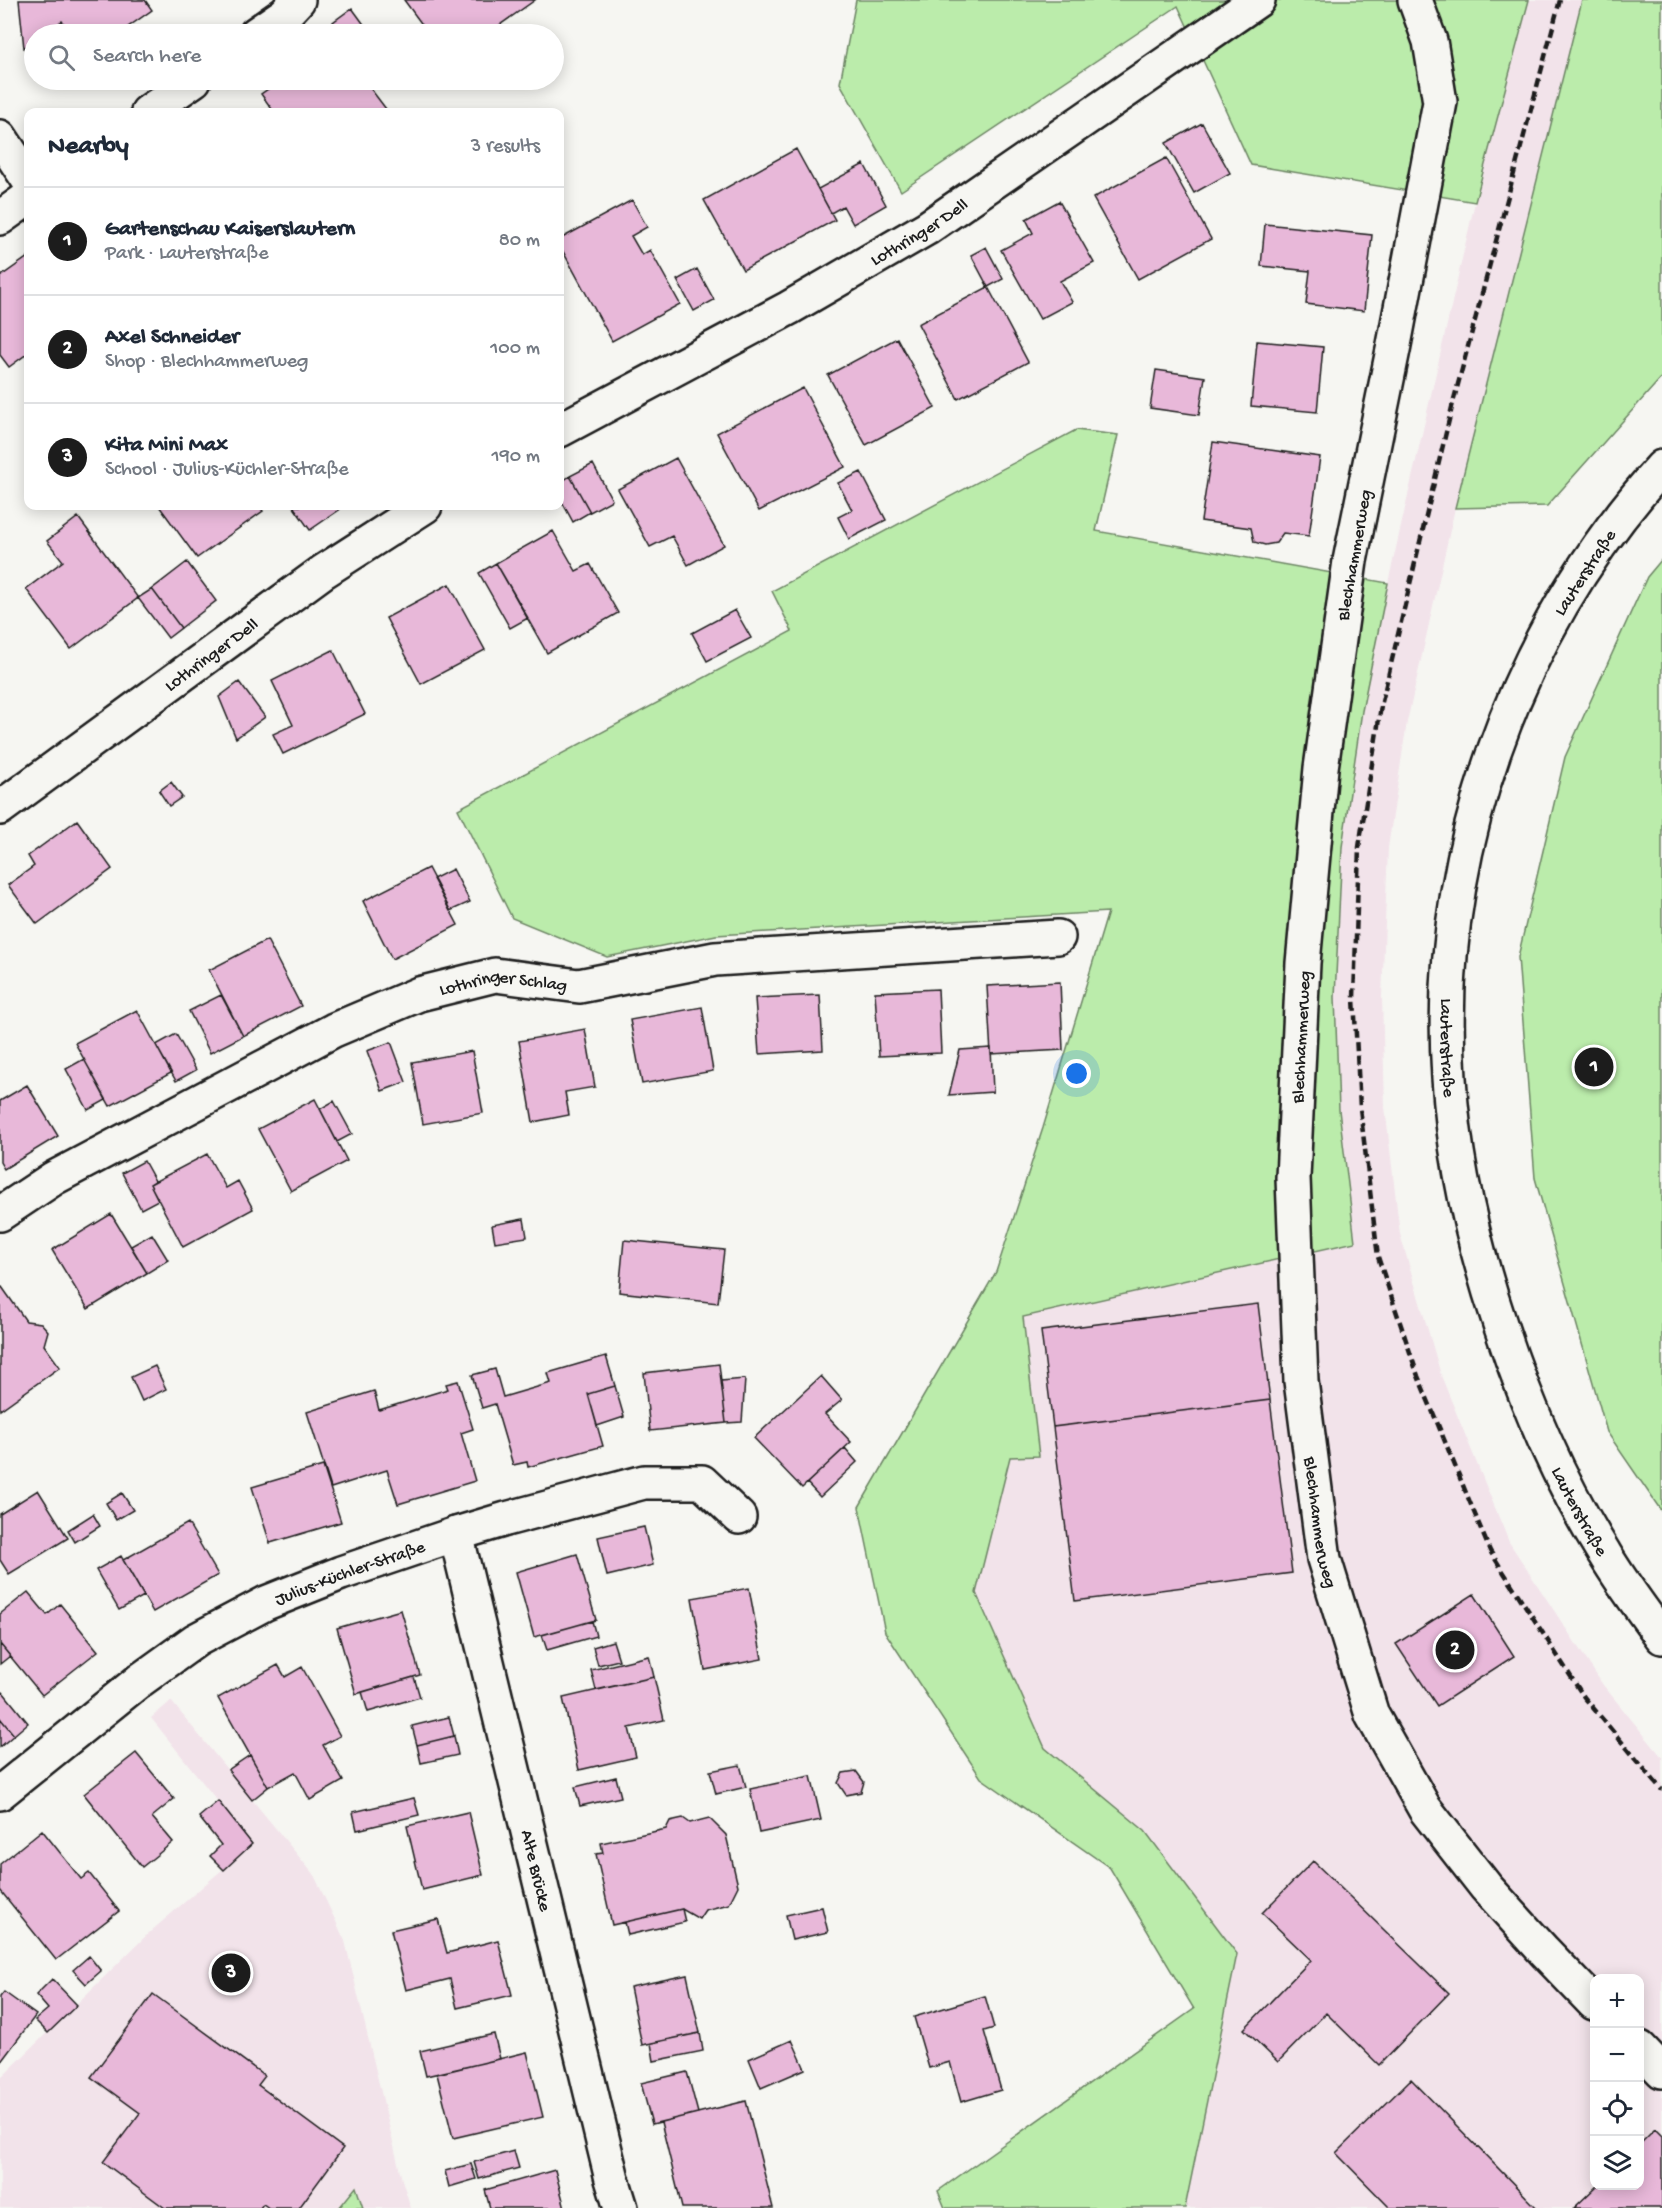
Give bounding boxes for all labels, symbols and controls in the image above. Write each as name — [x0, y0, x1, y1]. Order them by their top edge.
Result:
search box — [24, 24, 564, 90]
icon: search — [45, 41, 78, 74]
text: Search here — [93, 44, 201, 70]
text: Nearby — [48, 132, 129, 163]
text: 3 results — [471, 136, 540, 159]
street label: Lothringer Dell — [867, 195, 973, 272]
text: Gartenschau Kaiserslautern — [105, 217, 355, 243]
text: 1 — [63, 230, 72, 253]
text: 80 m — [499, 230, 540, 253]
text: Park · Lauterstraße — [105, 243, 268, 266]
text: Axel Schneider — [105, 325, 239, 351]
text: 2 — [63, 338, 72, 361]
text: 100 m — [490, 338, 540, 361]
text: Shop · Blechhammerweg — [105, 351, 308, 374]
text: Kita Mini Max — [105, 433, 228, 459]
text: 3 — [62, 446, 73, 469]
text: 190 m — [492, 446, 540, 469]
text: School · Julius-Küchler-Straße — [105, 459, 349, 482]
street label: Blechhammerweg — [1333, 488, 1377, 624]
street label: Lauterstraße — [1550, 526, 1622, 620]
street label: Lothringer Dell — [161, 615, 263, 697]
street label: Lothringer Schlag — [437, 966, 568, 1002]
street label: Blechhammerweg — [1288, 970, 1316, 1105]
street label: Lauterstraße — [1434, 998, 1458, 1099]
pin: 1 — [1574, 1044, 1614, 1090]
your location — [1062, 1059, 1091, 1088]
street label: Blechhammerweg — [1298, 1455, 1340, 1591]
street label: Lauterstraße — [1545, 1464, 1612, 1561]
street label: Julius-Küchler-Straße — [272, 1537, 429, 1611]
pin: 2 — [1436, 1628, 1474, 1672]
street label: Alte Brücke — [515, 1828, 555, 1914]
pin: 3 — [212, 1950, 250, 1996]
map controls — [1590, 1974, 1644, 2190]
button: + — [1590, 1974, 1644, 2028]
button: − — [1590, 2028, 1644, 2082]
button: locate — [1590, 2082, 1644, 2136]
button: layers — [1590, 2136, 1644, 2190]

